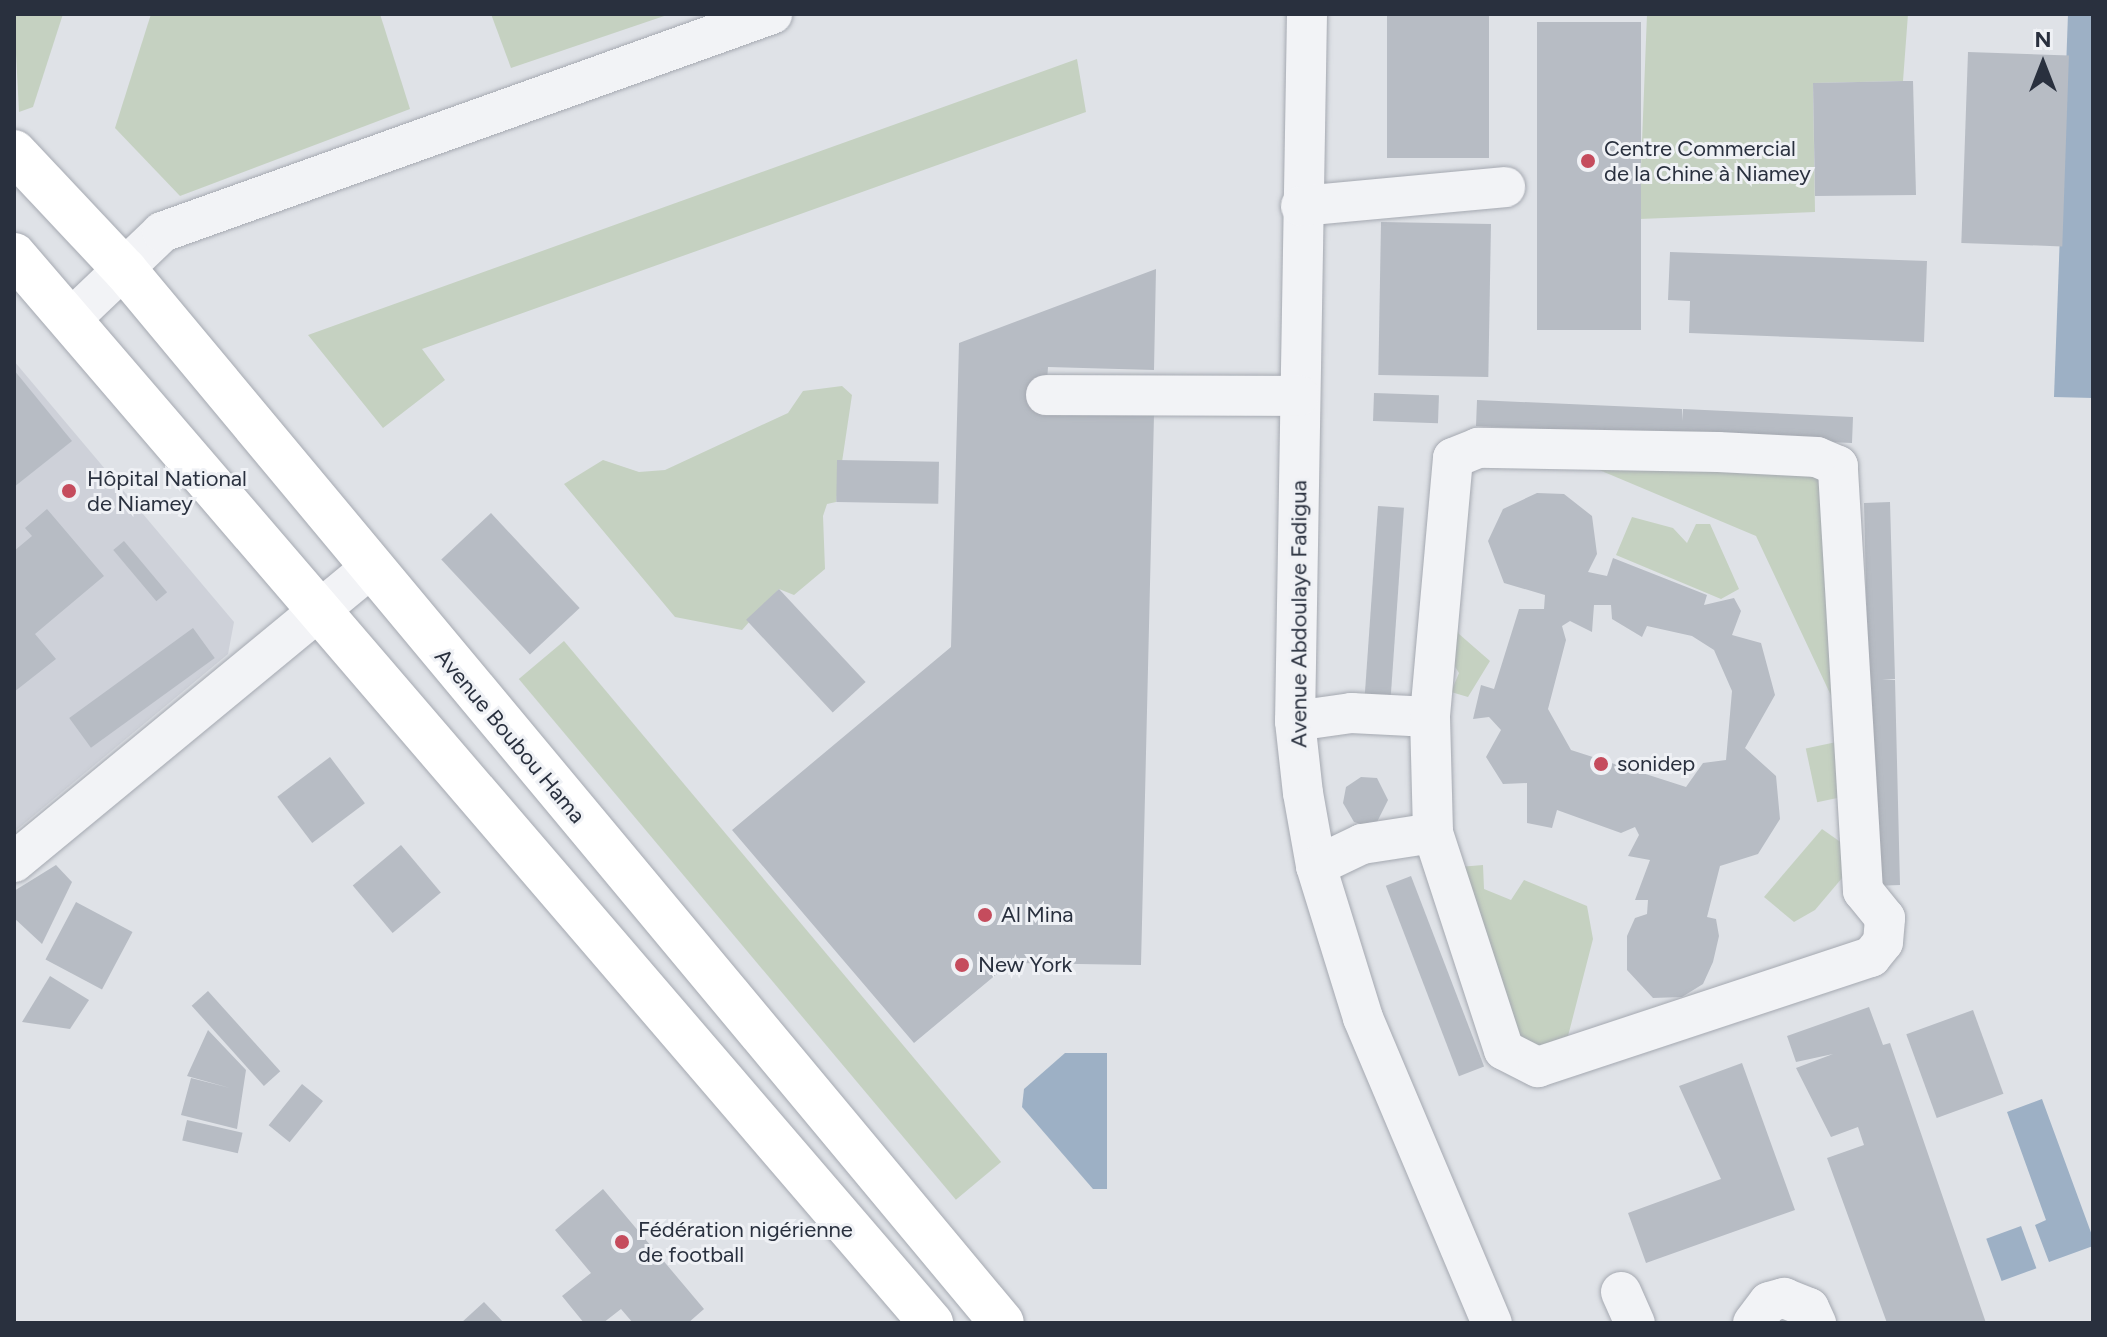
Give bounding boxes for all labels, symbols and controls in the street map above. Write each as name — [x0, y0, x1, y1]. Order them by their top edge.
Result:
north arrow — [2003, 24, 2083, 104]
text: N — [2034, 26, 2052, 53]
place label: Centre Commercial de la Chine à Niamey — [1604, 135, 1811, 186]
marker: Centre Commercial de la Chine à Niamey — [1579, 152, 1597, 170]
place label: Hôpital National de Niamey — [87, 465, 247, 516]
marker: Hôpital National de Niamey — [58, 480, 80, 502]
street label: Avenue Abdoulaye Fadigua — [1286, 480, 1312, 748]
street label: Avenue Boubou Hama — [429, 643, 591, 829]
place label: sonidep — [1617, 751, 1695, 777]
marker: sonidep — [1592, 755, 1610, 773]
place label: Al Mina — [1001, 902, 1073, 928]
marker: Al Mina — [976, 906, 994, 924]
place label: New York — [978, 952, 1072, 978]
marker: New York — [953, 956, 971, 974]
place label: Fédération nigérienne de football — [638, 1216, 853, 1268]
marker: Fédération nigérienne de football — [613, 1233, 631, 1251]

